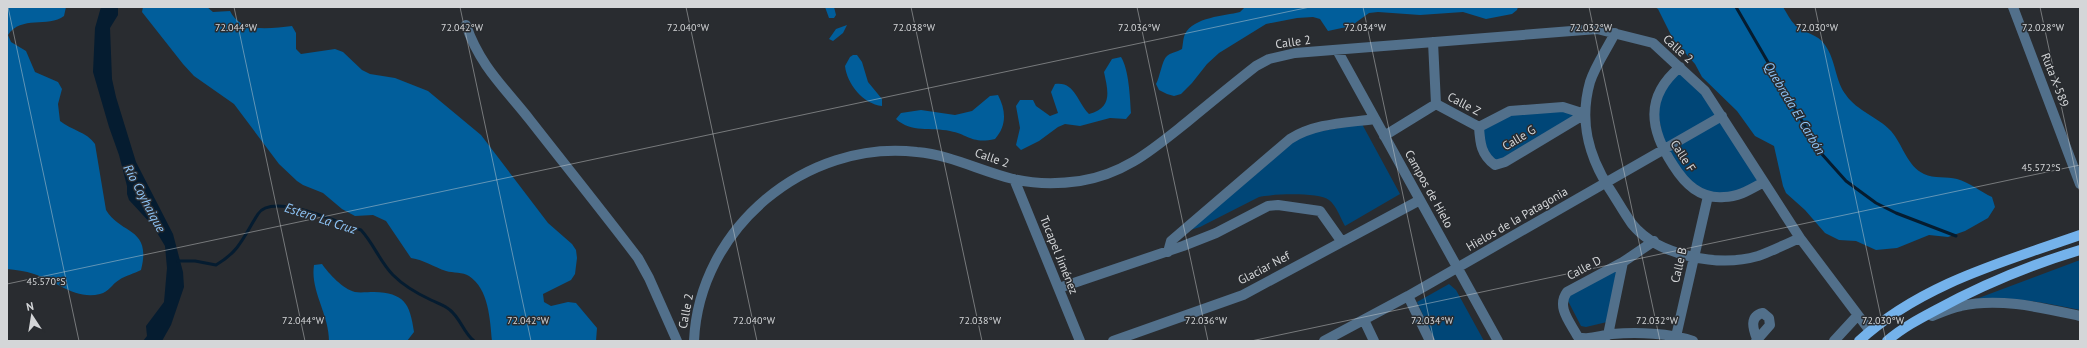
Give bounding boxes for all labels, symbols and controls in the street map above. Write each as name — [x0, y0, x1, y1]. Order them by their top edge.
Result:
text: 72.044°W — [215, 21, 258, 34]
text: 72.042°W — [441, 21, 484, 34]
text: 72.040°W — [667, 21, 710, 34]
text: 72.038°W — [893, 21, 936, 34]
text: 72.036°W — [1118, 21, 1161, 34]
text: 72.034°W — [1344, 21, 1387, 34]
text: 72.032°W — [1570, 21, 1613, 34]
text: 72.030°W — [1796, 21, 1839, 34]
text: 72.028°W — [2022, 21, 2065, 34]
street label: Calle 2 — [1660, 31, 1697, 66]
street label: Calle 2 — [1274, 32, 1312, 51]
street label: Ruta X-589 — [2038, 51, 2073, 109]
water label: Quebrada El Carbón — [1760, 59, 1829, 158]
street label: Calle Z — [1445, 89, 1484, 119]
street label: Calle G — [1499, 122, 1538, 153]
street label: Calle F — [1668, 137, 1699, 175]
street label: Calle 2 — [973, 145, 1011, 170]
street label: Campos de Hielo — [1402, 147, 1457, 230]
water label: Río Coyhaique — [120, 161, 170, 235]
text: 45.572°S — [2022, 161, 2060, 174]
street label: Hielos de la Patagonia — [1463, 183, 1570, 254]
water label: Estero La Cruz — [283, 199, 360, 238]
street label: Tucapel Jiménez — [1037, 214, 1082, 296]
street label: Calle B — [1667, 246, 1690, 284]
street label: Glaciar Nef — [1235, 247, 1293, 287]
street label: Calle D — [1564, 252, 1604, 283]
text: 45.570°S — [27, 275, 65, 288]
street label: Calle 2 — [675, 292, 696, 330]
north arrow — [12, 296, 52, 336]
text: N — [25, 299, 35, 314]
text: 72.044°W — [282, 314, 325, 327]
text: 72.042°W — [507, 314, 550, 327]
text: 72.040°W — [733, 314, 776, 327]
text: 72.038°W — [959, 314, 1002, 327]
text: 72.036°W — [1185, 314, 1228, 327]
text: 72.034°W — [1411, 314, 1454, 327]
text: 72.032°W — [1636, 314, 1679, 327]
text: 72.030°W — [1862, 314, 1905, 327]

